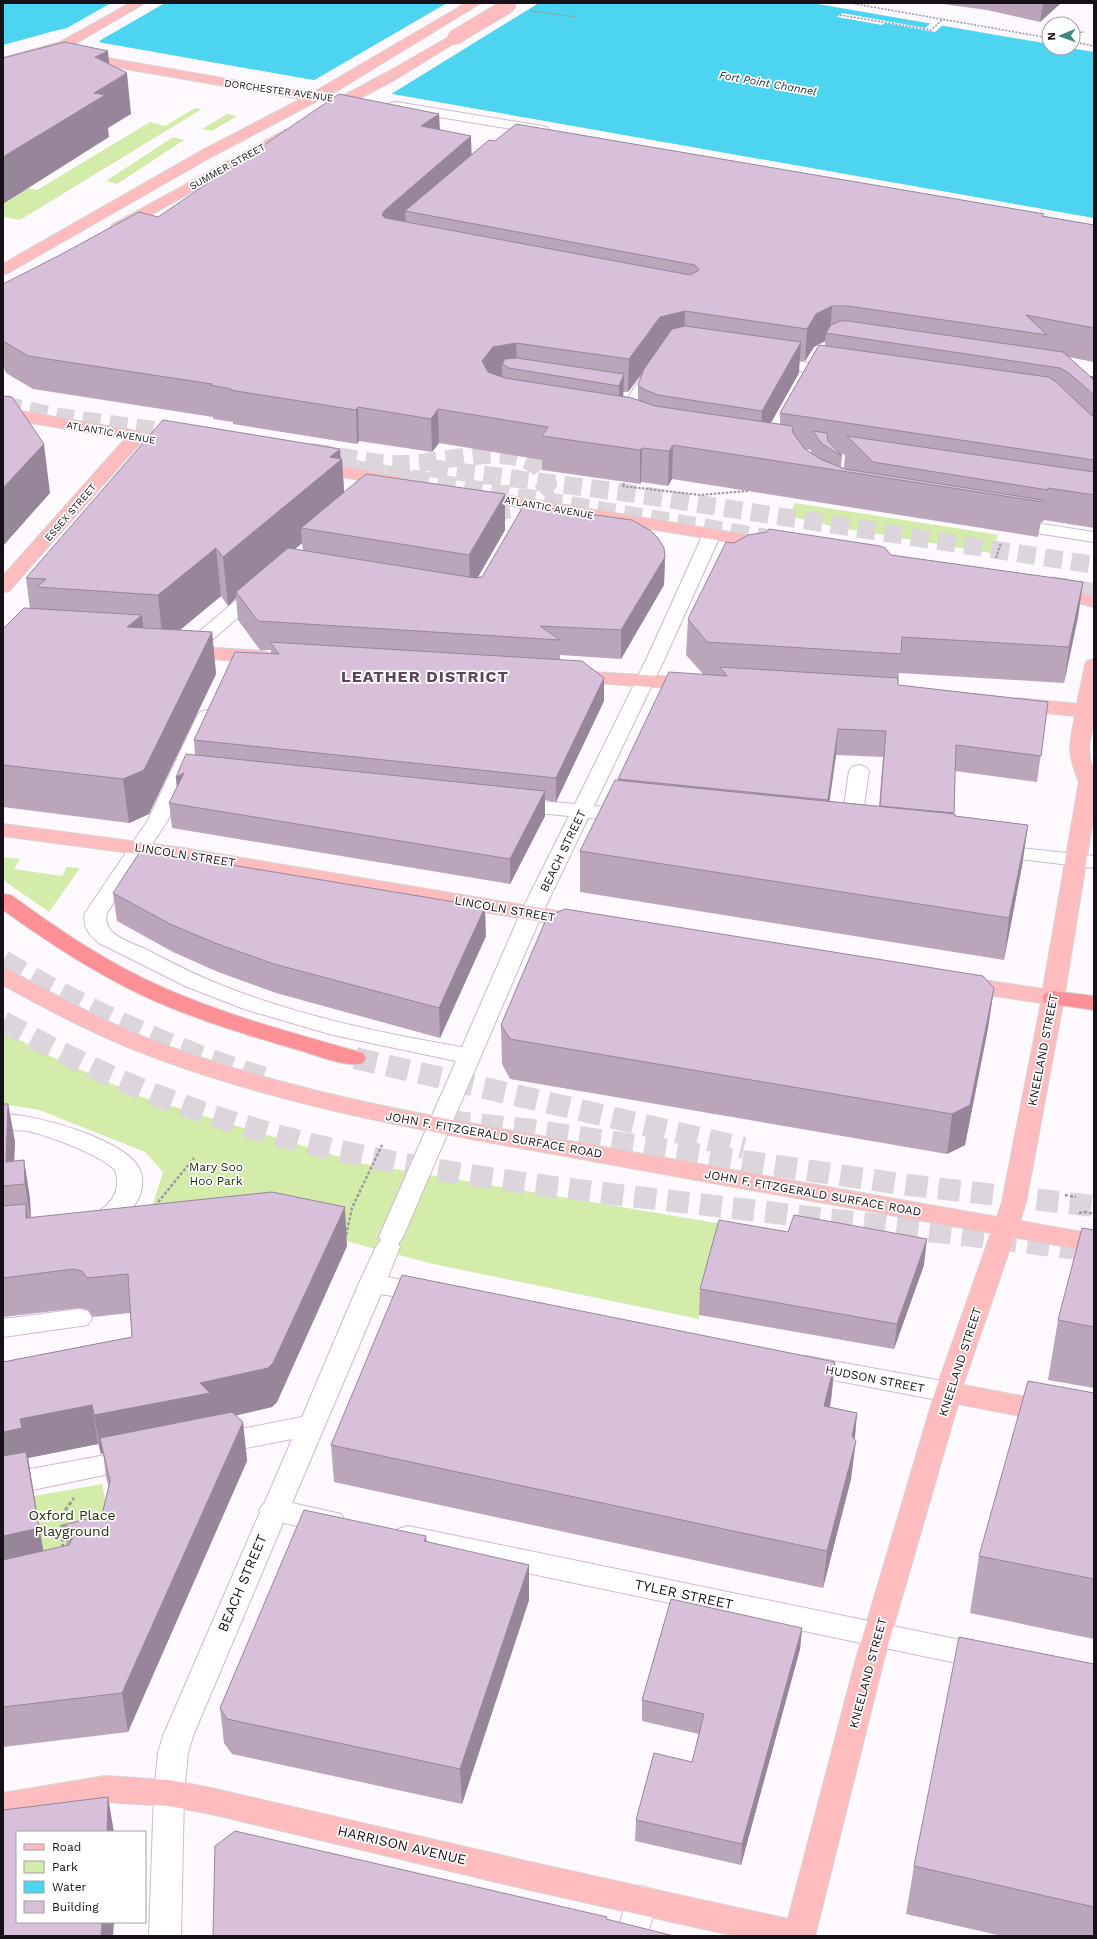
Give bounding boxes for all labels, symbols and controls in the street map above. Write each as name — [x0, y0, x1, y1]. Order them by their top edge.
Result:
north arrow — [1041, 16, 1081, 56]
text: N — [1045, 32, 1058, 41]
water label: Fort Point Channel — [718, 69, 818, 99]
street label: DORCHESTER AVENUE — [224, 77, 334, 104]
street label: SUMMER STREET — [188, 141, 267, 192]
street label: ATLANTIC AVENUE — [66, 419, 156, 446]
street label: ESSEX STREET — [42, 481, 98, 543]
street label: ATLANTIC AVENUE — [504, 494, 594, 521]
district label: LEATHER DISTRICT — [341, 667, 509, 686]
street label: BEACH STREET — [537, 808, 589, 894]
street label: LINCOLN STREET — [134, 840, 236, 870]
street label: LINCOLN STREET — [454, 893, 556, 925]
street label: KNEELAND STREET — [1025, 993, 1061, 1107]
street label: JOHN F. FITZGERALD SURFACE ROAD — [385, 1109, 603, 1161]
park label: Mary Soo Hoo Park — [189, 1160, 243, 1188]
street label: JOHN F. FITZGERALD SURFACE ROAD — [704, 1167, 922, 1219]
street label: KNEELAND STREET — [936, 1306, 984, 1418]
street label: HUDSON STREET — [824, 1363, 926, 1395]
park label: Oxford Place Playground — [28, 1507, 116, 1539]
street label: BEACH STREET — [214, 1531, 270, 1634]
street label: TYLER STREET — [633, 1576, 735, 1612]
street label: KNEELAND STREET — [847, 1616, 889, 1730]
street label: HARRISON AVENUE — [336, 1822, 468, 1868]
legend — [16, 1831, 146, 1923]
text: Road — [52, 1840, 81, 1854]
text: Park — [52, 1860, 78, 1874]
text: Water — [52, 1880, 87, 1894]
text: Building — [52, 1900, 99, 1914]

